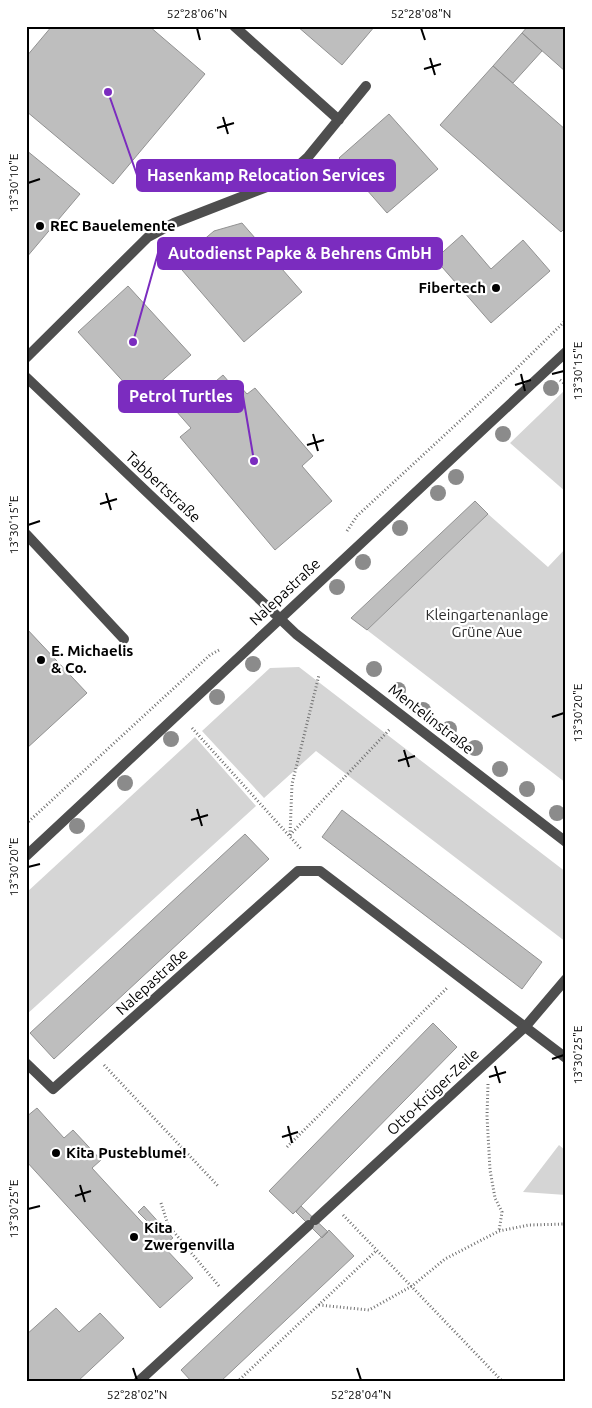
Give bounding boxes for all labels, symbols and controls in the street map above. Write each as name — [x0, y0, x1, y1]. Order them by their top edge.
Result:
text: 52°28'06"N — [167, 7, 227, 20]
text: 52°28'08"N — [391, 7, 451, 20]
text: 13°30'10"E — [7, 153, 20, 212]
callout: Hasenkamp Relocation Services — [137, 160, 395, 191]
text: Hasenkamp Relocation Services — [147, 166, 385, 184]
place label: REC Bauelemente — [50, 217, 176, 234]
marker: REC Bauelemente — [34, 220, 46, 232]
callout: Autodienst Papke & Behrens GmbH — [158, 238, 442, 269]
text: Autodienst Papke & Behrens GmbH — [168, 244, 432, 262]
place label: Fibertech — [419, 279, 486, 296]
marker: Fibertech — [490, 282, 502, 294]
text: 13°30'15"E — [571, 341, 584, 400]
callout: Petrol Turtles — [119, 381, 243, 412]
text: Petrol Turtles — [129, 387, 233, 405]
street label: Tabbertstraße — [122, 448, 204, 526]
text: 13°30'15"E — [7, 495, 20, 554]
street label: Nalepastraße — [246, 555, 323, 629]
park label: Kleingartenanlage Grüne Aue — [425, 606, 549, 640]
place label: E. Michaelis & Co. — [51, 642, 133, 676]
marker: E. Michaelis & Co. — [35, 654, 47, 666]
street label: Mentelinstraße — [385, 680, 477, 757]
text: 13°30'20"E — [571, 683, 584, 742]
text: 13°30'20"E — [7, 837, 20, 896]
street label: Nalepastraße — [112, 945, 191, 1018]
text: 13°30'25"E — [571, 1025, 584, 1084]
street label: Otto-Krüger-Zeile — [383, 1045, 482, 1138]
place label: Kita Pusteblume! — [66, 1144, 187, 1161]
marker: Kita Pusteblume! — [50, 1147, 62, 1159]
text: 13°30'25"E — [7, 1179, 20, 1238]
place label: Kita Zwergenvilla — [144, 1219, 235, 1253]
marker: Kita Zwergenvilla — [128, 1231, 140, 1243]
text: 52°28'02"N — [107, 1388, 167, 1401]
text: 52°28'04"N — [331, 1388, 391, 1401]

